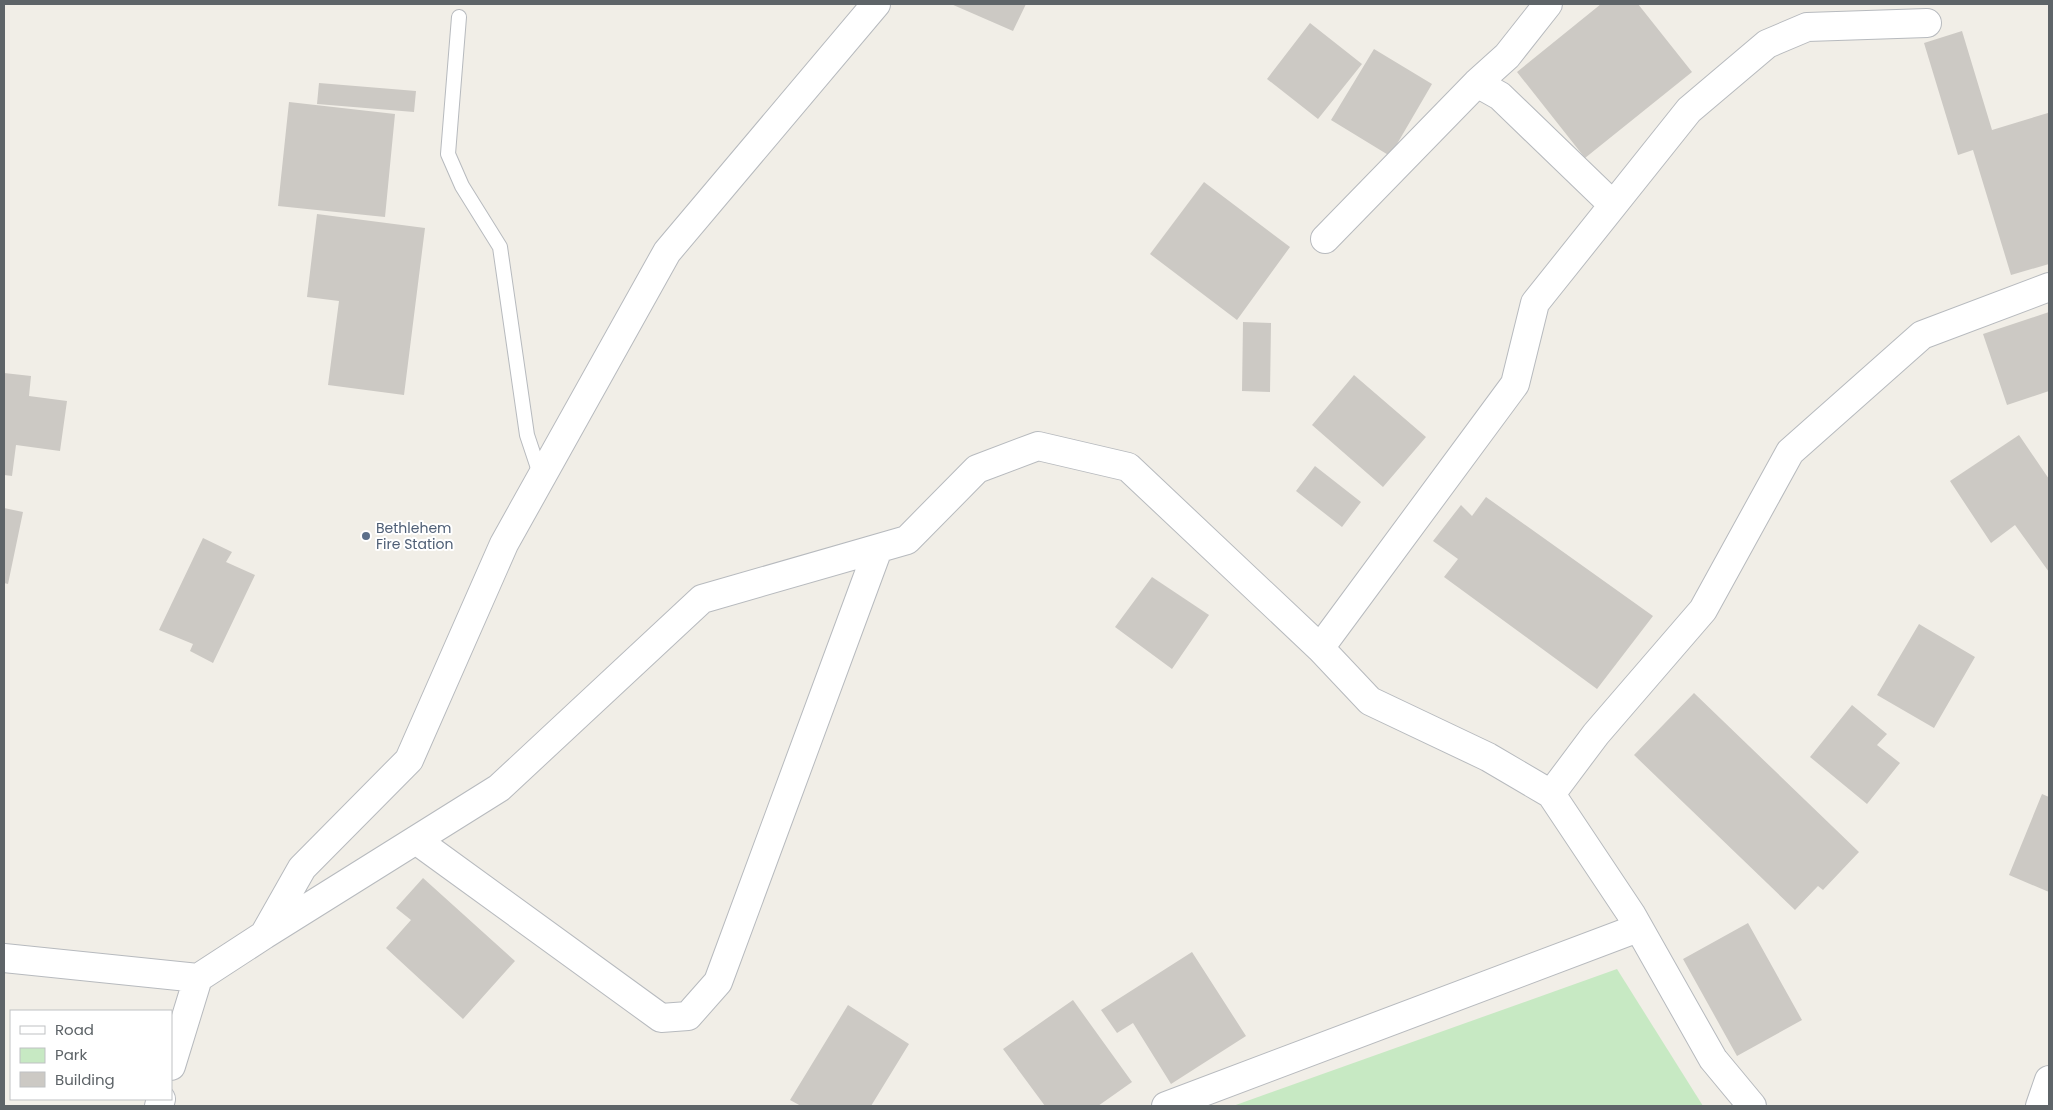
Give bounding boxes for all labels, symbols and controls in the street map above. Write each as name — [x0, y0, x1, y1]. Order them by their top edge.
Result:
place label: Bethlehem Fire Station — [376, 518, 453, 554]
marker: Bethlehem Fire Station — [360, 530, 372, 542]
legend — [10, 1010, 172, 1100]
text: Road — [55, 1019, 94, 1040]
text: Park — [55, 1044, 87, 1065]
text: Building — [55, 1069, 115, 1090]

